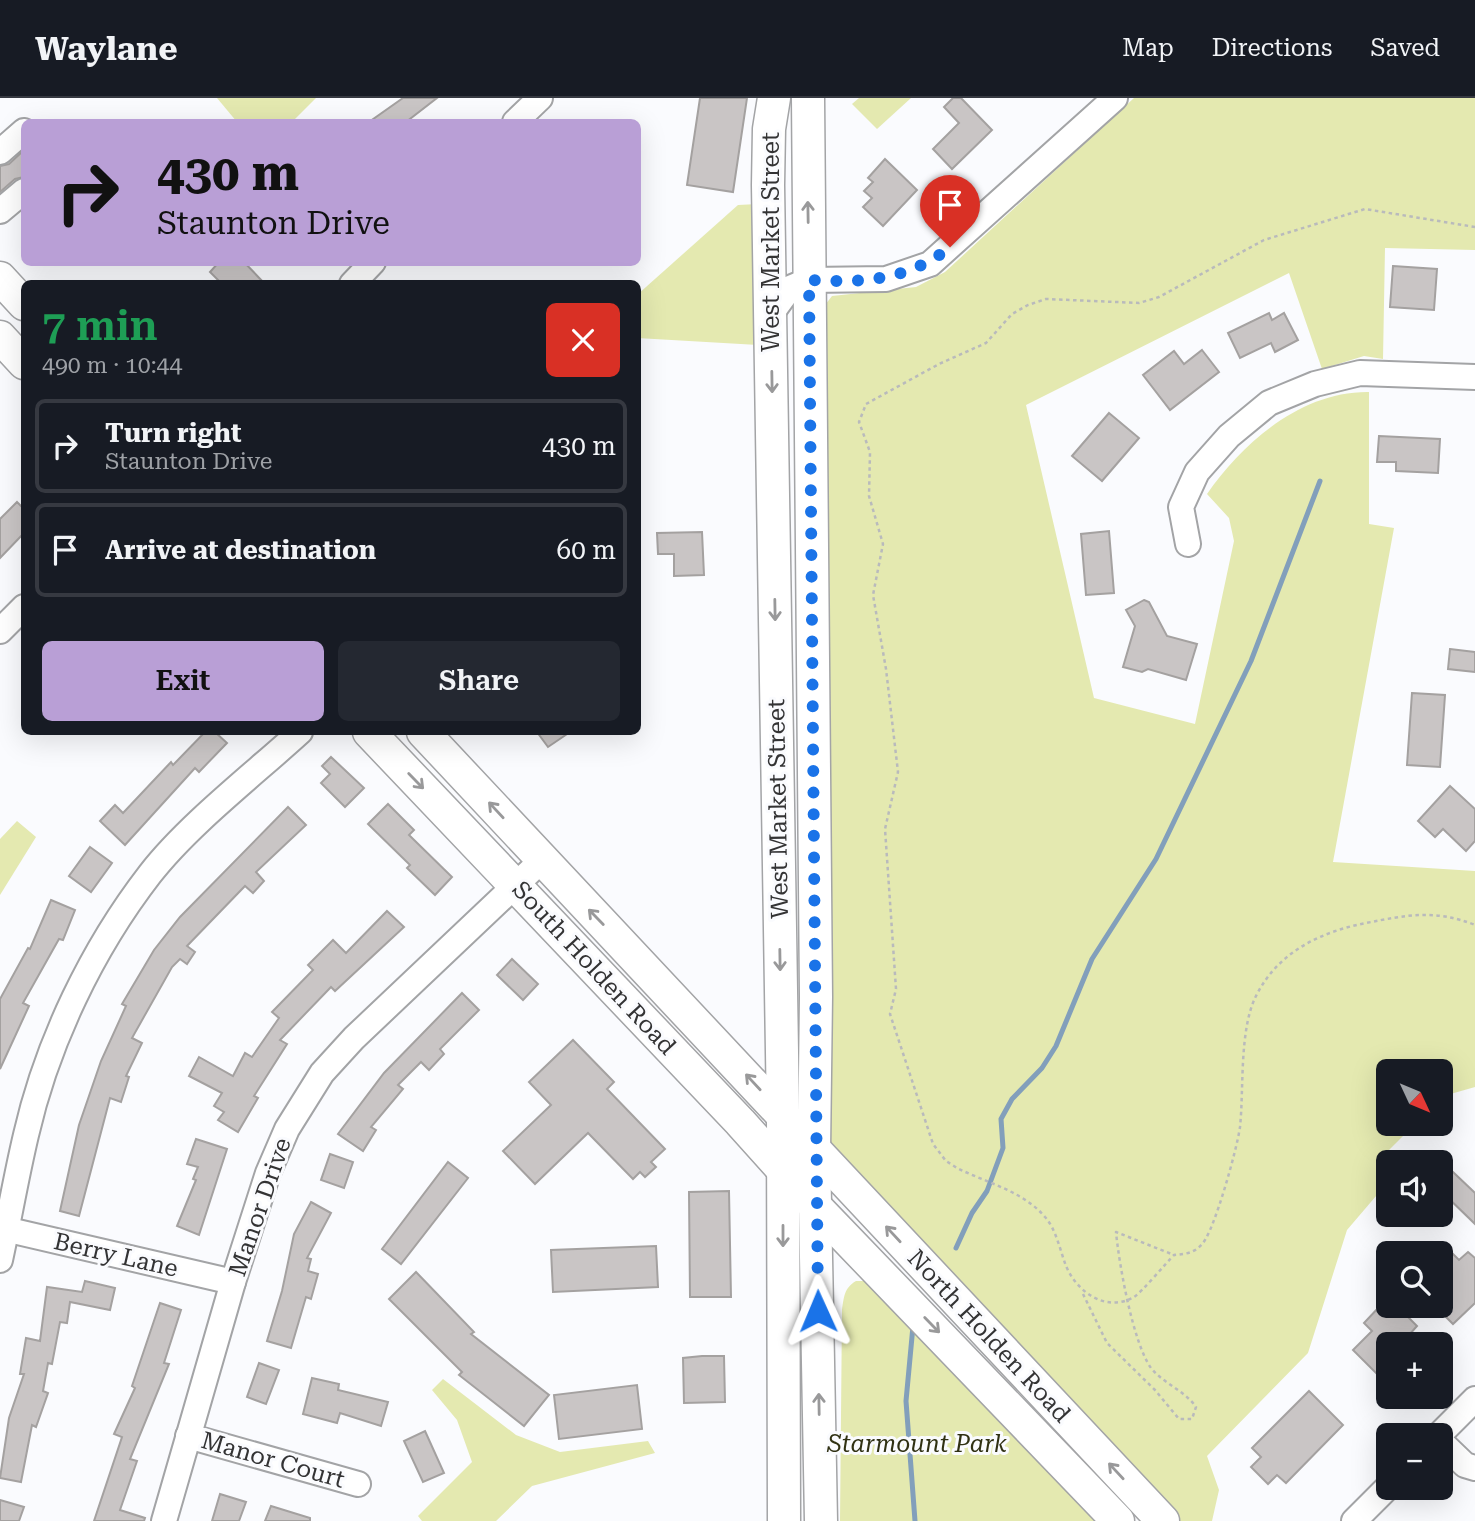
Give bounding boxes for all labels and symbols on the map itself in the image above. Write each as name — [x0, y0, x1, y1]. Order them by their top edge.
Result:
street label: West Market Street — [757, 132, 785, 352]
pin — [920, 175, 980, 247]
one-way arrow — [801, 201, 815, 224]
one-way arrow — [765, 371, 779, 394]
one-way arrow — [768, 598, 782, 621]
street label: West Market Street — [762, 699, 794, 919]
one-way arrow — [408, 772, 425, 789]
one-way arrow — [487, 802, 504, 819]
street label: South Holden Road — [507, 876, 681, 1060]
one-way arrow — [587, 909, 604, 926]
one-way arrow — [774, 948, 787, 971]
north arrow — [1376, 1059, 1452, 1136]
one-way arrow — [744, 1074, 761, 1091]
street label: Manor Drive — [223, 1134, 297, 1280]
one-way arrow — [776, 1225, 790, 1248]
one-way arrow — [885, 1225, 901, 1243]
street label: Berry Lane — [51, 1227, 181, 1283]
street label: North Holden Road — [902, 1244, 1076, 1428]
position arrow — [781, 1274, 855, 1348]
one-way arrow — [924, 1316, 941, 1333]
one-way arrow — [813, 1393, 826, 1416]
street label: Manor Court — [198, 1426, 348, 1494]
park label: Starmount Park — [826, 1430, 1007, 1458]
one-way arrow — [1108, 1462, 1124, 1480]

